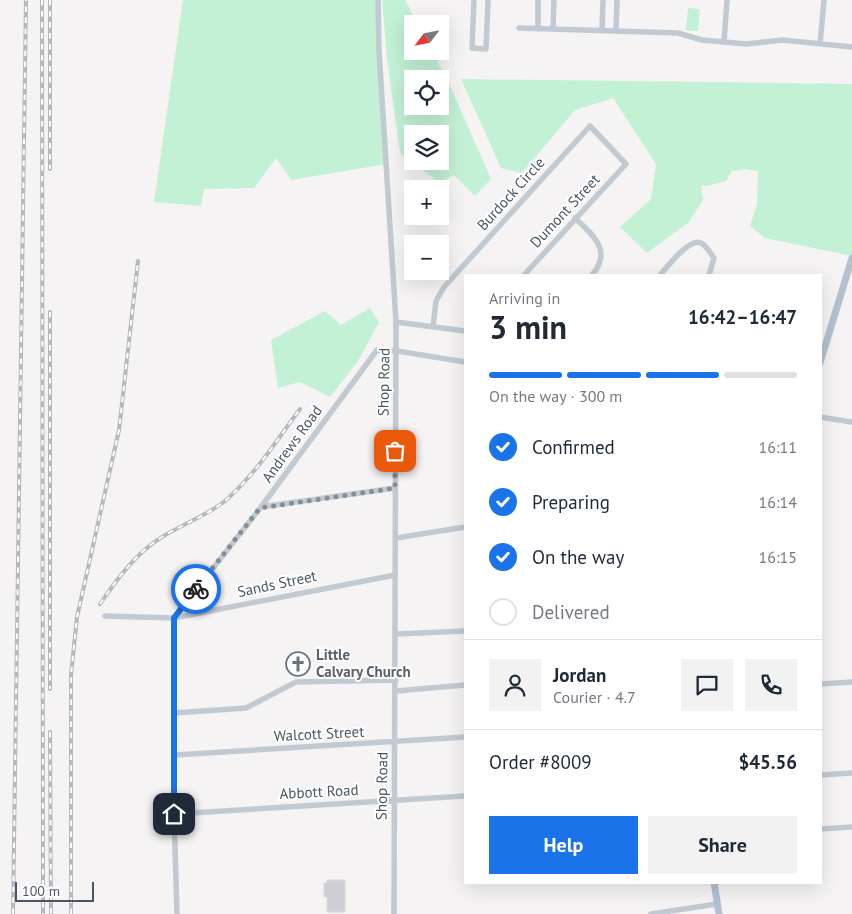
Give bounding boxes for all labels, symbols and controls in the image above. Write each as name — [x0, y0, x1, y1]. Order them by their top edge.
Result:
north arrow — [404, 15, 449, 60]
map controls — [404, 15, 449, 280]
button: locate — [404, 70, 449, 115]
button: layers — [404, 125, 449, 170]
street label: Burdock Circle — [473, 153, 548, 234]
street label: Dumont Street — [526, 170, 604, 251]
button: + — [404, 180, 449, 225]
button: − — [404, 235, 449, 280]
text: Arriving in — [489, 288, 560, 308]
text: 16:42–16:47 — [688, 305, 797, 329]
text: 3 min — [489, 306, 567, 348]
street label: Shop Road — [373, 348, 394, 416]
text: On the way · 300 m — [489, 386, 622, 406]
street label: Andrews Road — [257, 401, 326, 486]
pin — [374, 430, 416, 472]
icon: check — [489, 433, 517, 461]
text: Confirmed — [532, 435, 615, 459]
icon: bag — [381, 437, 409, 465]
text: 16:11 — [759, 437, 797, 457]
icon: check — [489, 488, 517, 516]
text: Preparing — [532, 490, 610, 514]
text: 16:14 — [759, 492, 797, 512]
icon: check — [489, 543, 517, 571]
text: On the way — [532, 545, 624, 569]
text: 16:15 — [759, 547, 797, 567]
courier — [171, 564, 221, 614]
street label: Sands Street — [236, 566, 318, 601]
icon: bike — [182, 575, 210, 603]
text: Delivered — [532, 600, 610, 624]
place label: Little Calvary Church — [316, 645, 411, 681]
church icon: Little Calvary Church — [285, 651, 311, 677]
button: person — [489, 659, 541, 711]
button: chat — [681, 659, 733, 711]
button: phone — [745, 659, 797, 711]
text: Jordan — [553, 663, 606, 687]
text: Courier · 4.7 — [553, 687, 636, 707]
street label: Walcott Street — [273, 722, 365, 745]
text: Order #8009 — [489, 750, 592, 774]
text: $45.56 — [738, 750, 797, 774]
street label: Shop Road — [371, 752, 392, 820]
street label: Abbott Road — [279, 780, 359, 803]
pin — [153, 793, 195, 835]
icon: home — [160, 800, 188, 828]
button: Help — [489, 816, 638, 874]
button: Share — [648, 816, 797, 874]
scale bar — [15, 879, 94, 902]
text: 100 m — [22, 882, 60, 900]

